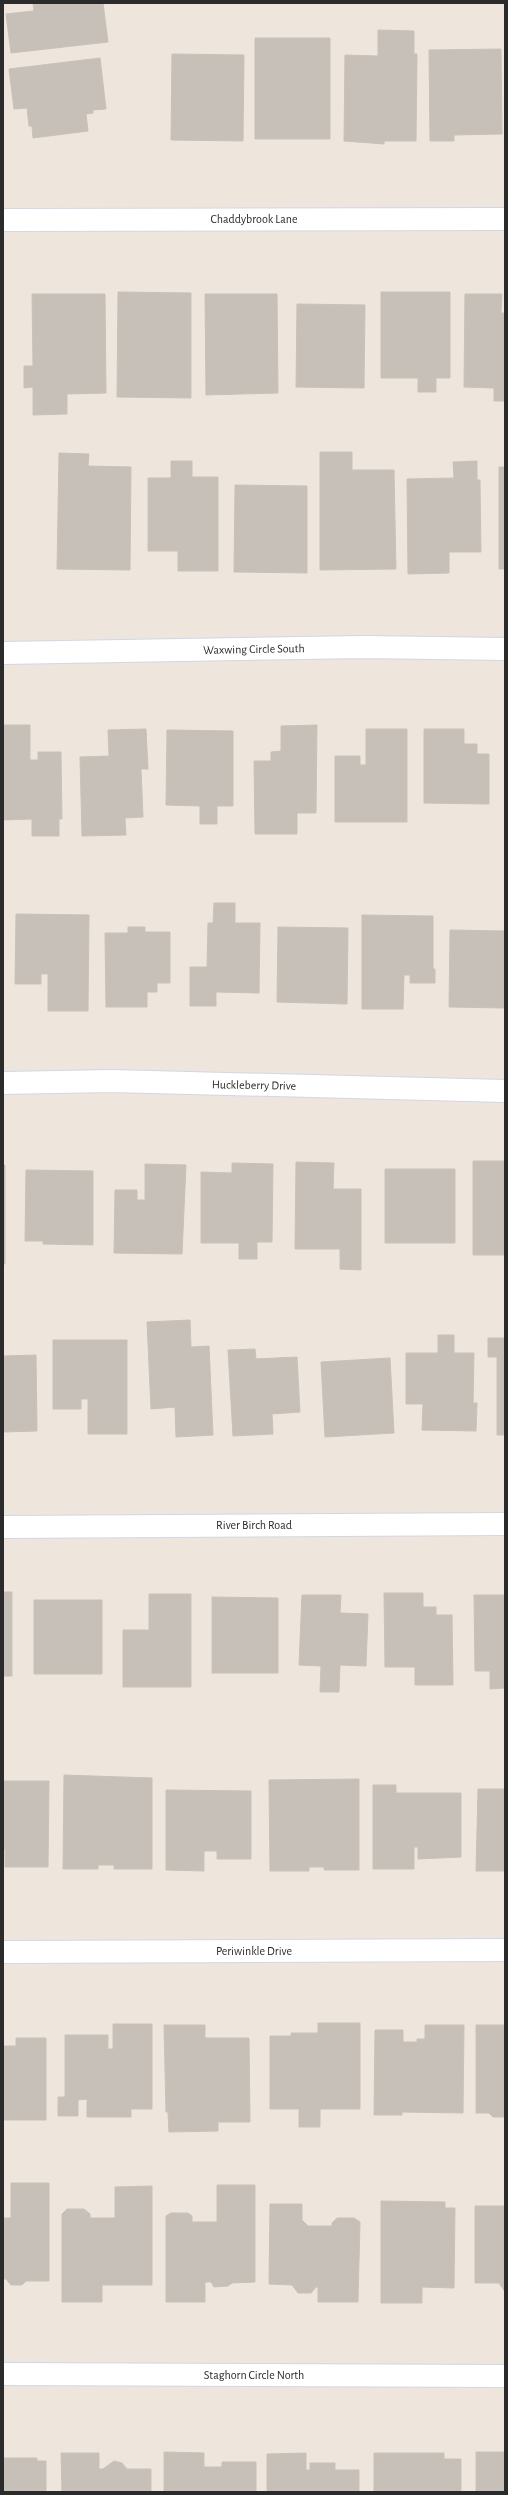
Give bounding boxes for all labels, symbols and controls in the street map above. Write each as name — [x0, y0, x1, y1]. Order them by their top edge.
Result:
street label: Chaddybrook Lane — [211, 213, 297, 226]
street label: Waxwing Circle South — [203, 642, 305, 656]
street label: Huckleberry Drive — [212, 1078, 296, 1093]
street label: River Birch Road — [216, 1519, 292, 1531]
street label: Periwinkle Drive — [216, 1945, 292, 1957]
street label: Staghorn Circle North — [204, 2369, 304, 2381]

